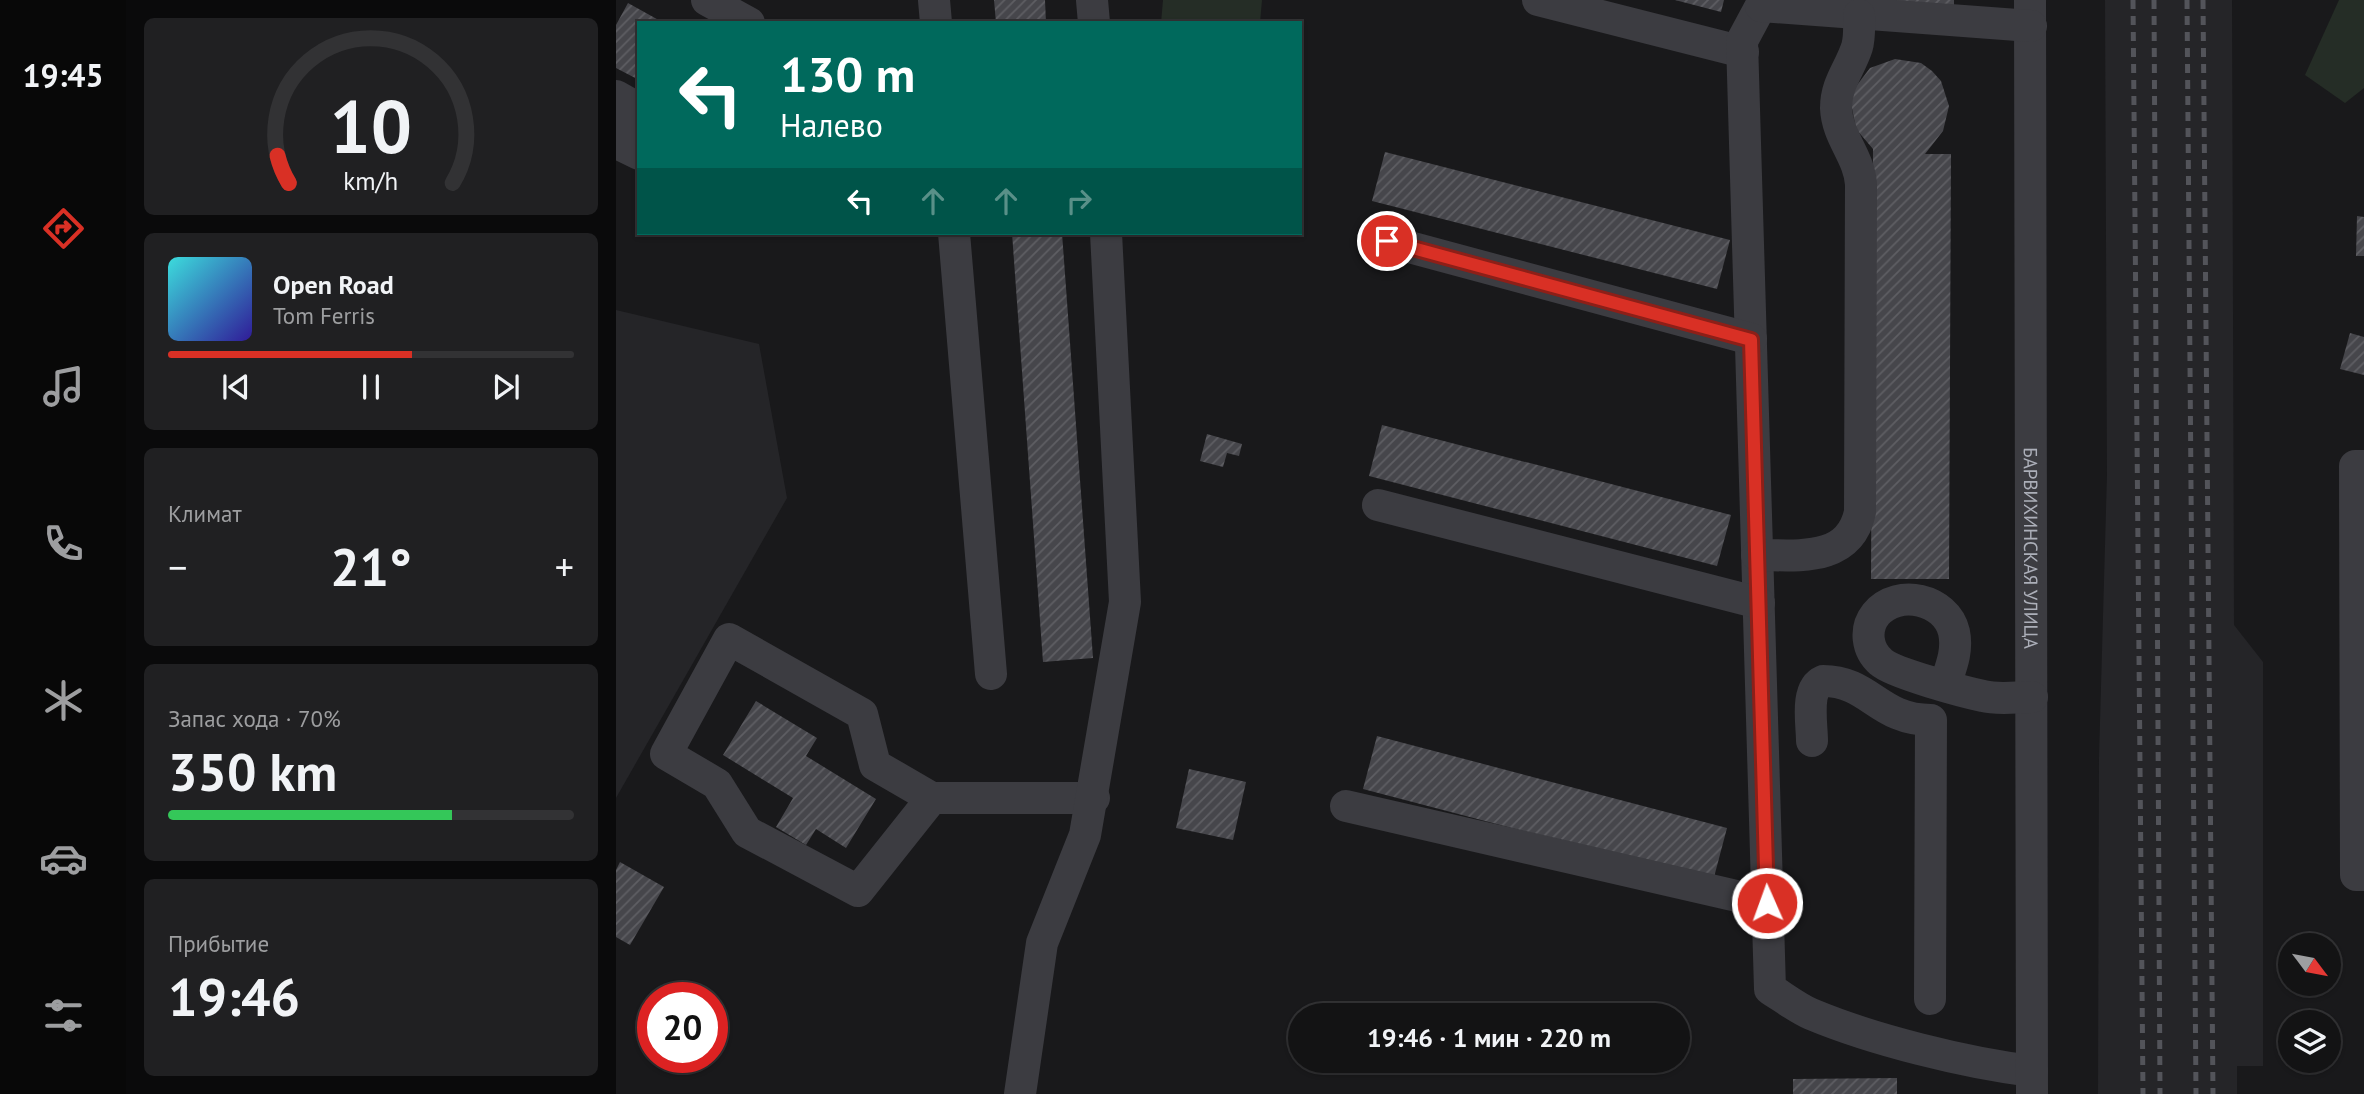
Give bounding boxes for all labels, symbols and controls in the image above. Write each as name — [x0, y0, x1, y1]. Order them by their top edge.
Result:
text: 130 m — [780, 42, 915, 106]
icon: left — [665, 49, 756, 140]
text: 19:45 — [22, 54, 104, 96]
text: 10 — [330, 79, 412, 173]
text: Налево — [780, 104, 883, 146]
text: km/h — [344, 164, 398, 196]
icon: left — [841, 182, 879, 220]
icon: ahead — [914, 182, 952, 220]
icon: ahead — [987, 182, 1025, 220]
icon: right — [1060, 182, 1098, 220]
icon: directions — [39, 204, 88, 253]
pin — [1357, 211, 1417, 271]
icon: arrive — [1368, 222, 1406, 260]
text: Open Road — [273, 268, 394, 301]
text: Tom Ferris — [273, 301, 375, 330]
icon: music — [39, 362, 88, 411]
icon: previous — [217, 368, 255, 406]
icon: pause — [352, 368, 390, 406]
icon: next — [487, 368, 525, 406]
street label: БАРВИХИНСКАЯ УЛИЦА — [2019, 447, 2043, 649]
text: Климат — [168, 499, 242, 528]
icon: phone — [39, 519, 88, 568]
text: 21° — [330, 533, 412, 600]
text: − — [168, 542, 187, 591]
text: + — [555, 542, 574, 591]
icon: climate — [39, 676, 88, 725]
text: Запас хода · 70% — [168, 704, 341, 733]
text: 350 km — [168, 738, 337, 805]
icon: car — [39, 834, 88, 883]
position arrow — [1730, 866, 1804, 940]
text: Прибытие — [168, 929, 269, 958]
north arrow — [2278, 933, 2342, 996]
map controls — [2278, 933, 2341, 1073]
text: 19:46 — [168, 963, 300, 1030]
speed limit sign: 20 — [637, 982, 728, 1073]
icon: filters — [39, 991, 88, 1040]
button: layers — [2278, 1010, 2341, 1073]
text: 19:46 · 1 мин · 220 m — [1367, 1021, 1611, 1054]

